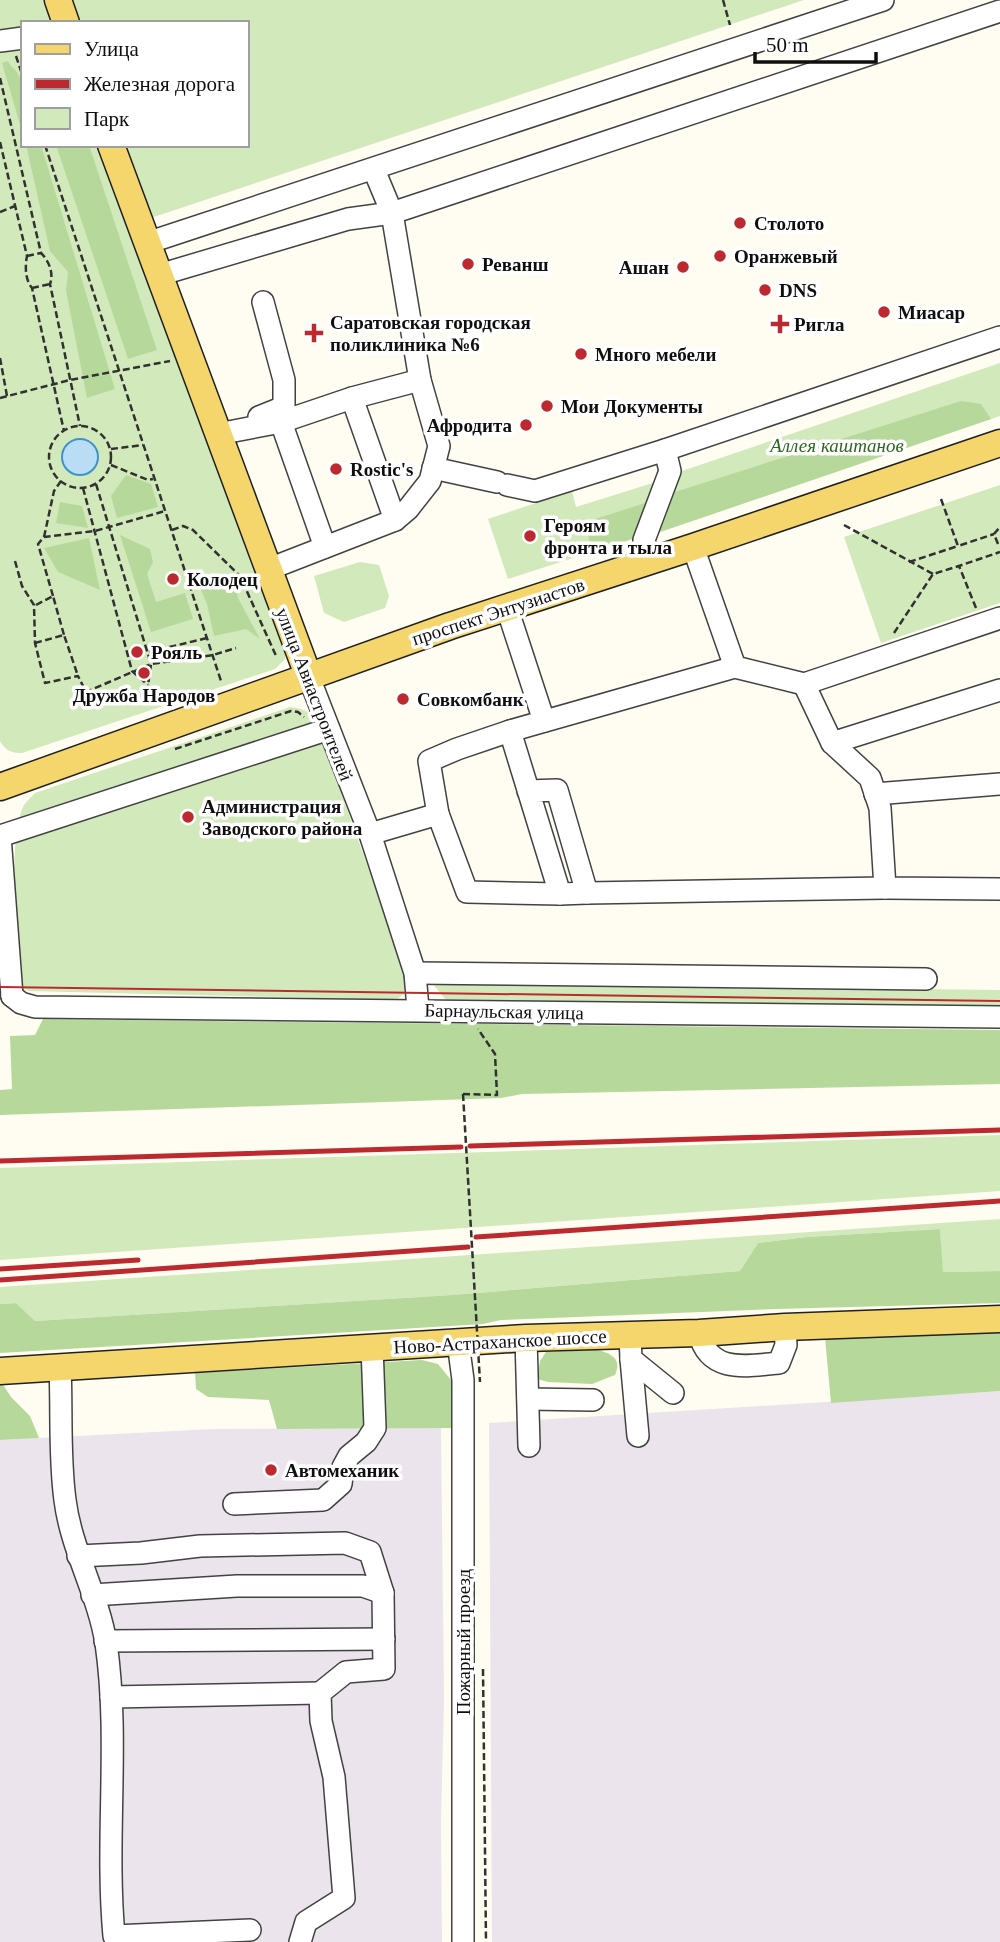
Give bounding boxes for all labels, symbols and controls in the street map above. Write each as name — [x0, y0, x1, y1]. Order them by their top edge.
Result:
legend — [21, 21, 248, 147]
scale bar — [755, 21, 876, 65]
text: 50 m — [766, 33, 809, 57]
text: Улица — [84, 37, 139, 61]
text: Железная дорога — [84, 72, 236, 96]
text: Парк — [84, 107, 130, 131]
place label: Столото — [754, 213, 824, 234]
marker: Столото — [732, 215, 748, 231]
place label: Оранжевый — [734, 246, 838, 267]
marker: Оранжевый — [712, 248, 728, 264]
place label: Реванш — [482, 254, 549, 275]
marker: Реванш — [460, 256, 476, 272]
place label: Ашан — [619, 257, 669, 278]
marker: Ашан — [675, 259, 691, 275]
place label: DNS — [779, 280, 817, 301]
marker: DNS — [757, 282, 773, 298]
place label: Миасар — [898, 302, 965, 323]
marker: Миасар — [876, 304, 892, 320]
place label: Саратовская городская поликлиника №6 — [330, 312, 531, 355]
place label: Ригла — [794, 314, 845, 335]
marker: Ригла — [772, 316, 788, 332]
marker: Саратовская городская поликлиника №6 — [304, 323, 324, 343]
place label: Много мебели — [595, 344, 717, 365]
marker: Много мебели — [573, 346, 589, 362]
place label: Мои Документы — [561, 396, 703, 417]
marker: Мои Документы — [539, 398, 555, 414]
place label: Афродита — [427, 415, 512, 436]
marker: Афродита — [518, 417, 534, 433]
park label: Аллея каштанов — [768, 435, 904, 456]
place label: Rostic's — [350, 459, 413, 480]
marker: Rostic's — [328, 461, 344, 477]
place label: Героям фронта и тыла — [544, 515, 672, 558]
marker: Героям фронта и тыла — [522, 528, 538, 544]
place label: Колодец — [187, 569, 258, 590]
marker: Колодец — [165, 571, 181, 587]
street label: проспект Энтузиастов — [409, 574, 587, 649]
street label: улица Авиастроителей — [272, 605, 357, 784]
place label: Рояль — [151, 642, 202, 663]
marker: Рояль — [129, 644, 145, 660]
marker: Дружба Народов — [136, 665, 152, 681]
place label: Дружба Народов — [73, 685, 215, 706]
place label: Совкомбанк — [417, 689, 524, 710]
marker: Совкомбанк — [395, 691, 411, 707]
place label: Администрация Заводского района — [202, 796, 363, 839]
marker: Администрация Заводского района — [180, 809, 196, 825]
street label: Барнаульская улица — [424, 1000, 584, 1023]
street label: Ново-Астраханское шоссе — [393, 1325, 607, 1358]
place label: Автомеханик — [285, 1460, 399, 1481]
marker: Автомеханик — [263, 1462, 279, 1478]
street label: Пожарный проезд — [453, 1568, 474, 1715]

